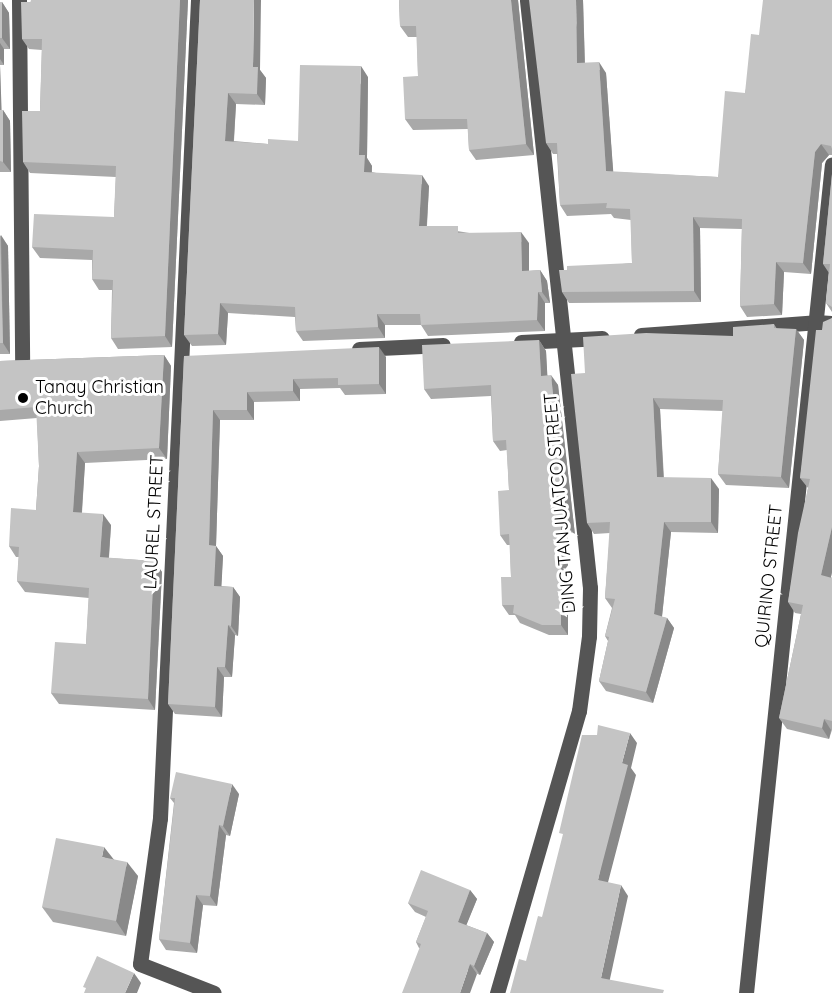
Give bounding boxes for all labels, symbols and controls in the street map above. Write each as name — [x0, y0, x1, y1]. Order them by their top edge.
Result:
place label: Tanay Christian Church — [35, 377, 164, 420]
marker: Tanay Christian Church — [16, 391, 30, 405]
street label: DING TANJUATCO STREET — [540, 392, 580, 614]
street label: LAUREL STREET — [140, 454, 168, 590]
street label: QUIRINO STREET — [751, 503, 787, 649]

